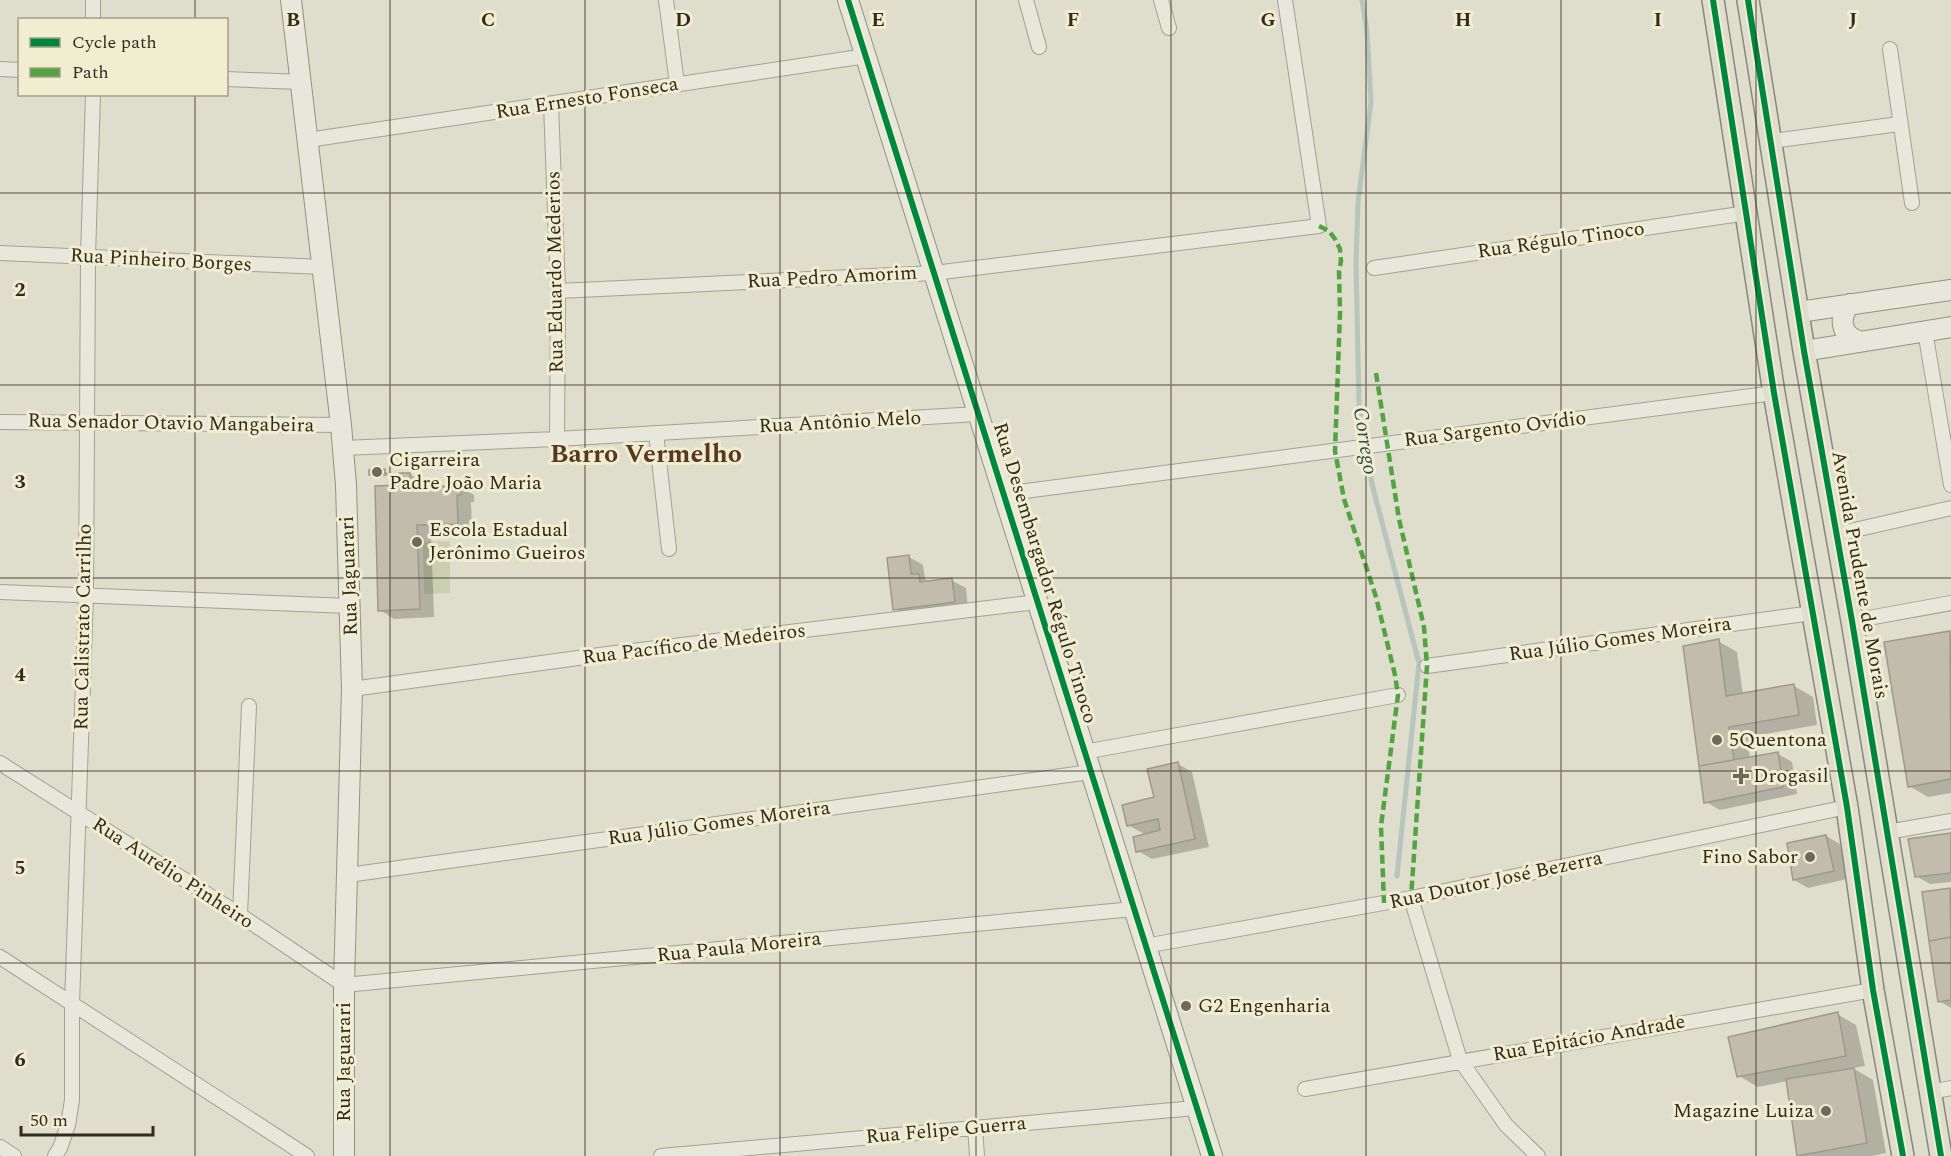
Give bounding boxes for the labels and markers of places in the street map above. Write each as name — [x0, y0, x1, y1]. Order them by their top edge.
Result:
place label: Cigarreira Padre João Maria — [389, 445, 542, 498]
marker: Cigarreira Padre João Maria — [370, 465, 384, 479]
place label: Escola Estadual Jerônimo Gueiros — [429, 515, 586, 568]
marker: Escola Estadual Jerônimo Gueiros — [410, 535, 424, 549]
place label: 5Quentona — [1729, 725, 1827, 755]
marker: 5Quentona — [1710, 733, 1724, 747]
place label: Drogasil — [1753, 761, 1829, 791]
marker: Drogasil — [1734, 769, 1748, 783]
place label: Fino Sabor — [1701, 842, 1798, 872]
marker: Fino Sabor — [1803, 850, 1817, 864]
place label: G2 Engenharia — [1198, 991, 1330, 1021]
marker: G2 Engenharia — [1179, 999, 1193, 1013]
place label: Magazine Luiza — [1673, 1096, 1814, 1126]
marker: Magazine Luiza — [1819, 1104, 1833, 1118]

